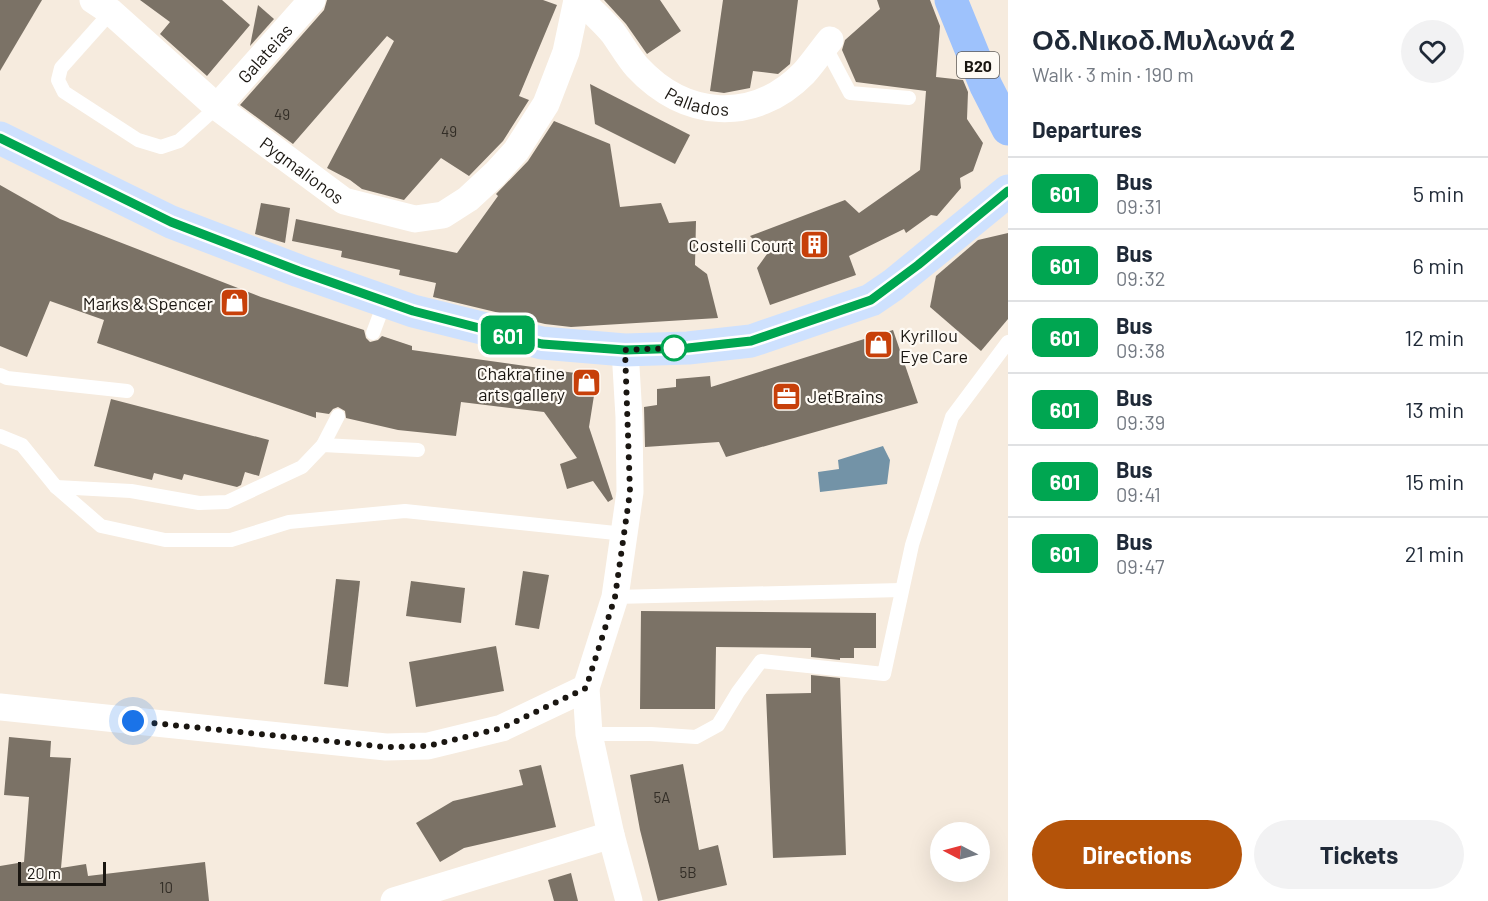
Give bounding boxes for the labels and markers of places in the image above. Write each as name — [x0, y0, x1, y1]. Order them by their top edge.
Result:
building icon: Costelli Court — [799, 229, 831, 261]
place label: Costelli Court — [689, 234, 794, 256]
shop icon: Marks & Spencer — [218, 287, 250, 319]
place label: Marks & Spencer — [83, 292, 213, 314]
place label: Kyrillou Eye Care — [900, 324, 968, 367]
shop icon: Kyrillou Eye Care — [863, 329, 895, 361]
unlabelled marker — [661, 335, 687, 361]
place label: Chakra fine arts gallery — [477, 362, 565, 405]
shop icon: Chakra fine arts gallery — [570, 367, 602, 399]
office icon: JetBrains — [770, 380, 802, 412]
place label: JetBrains — [807, 385, 883, 407]

